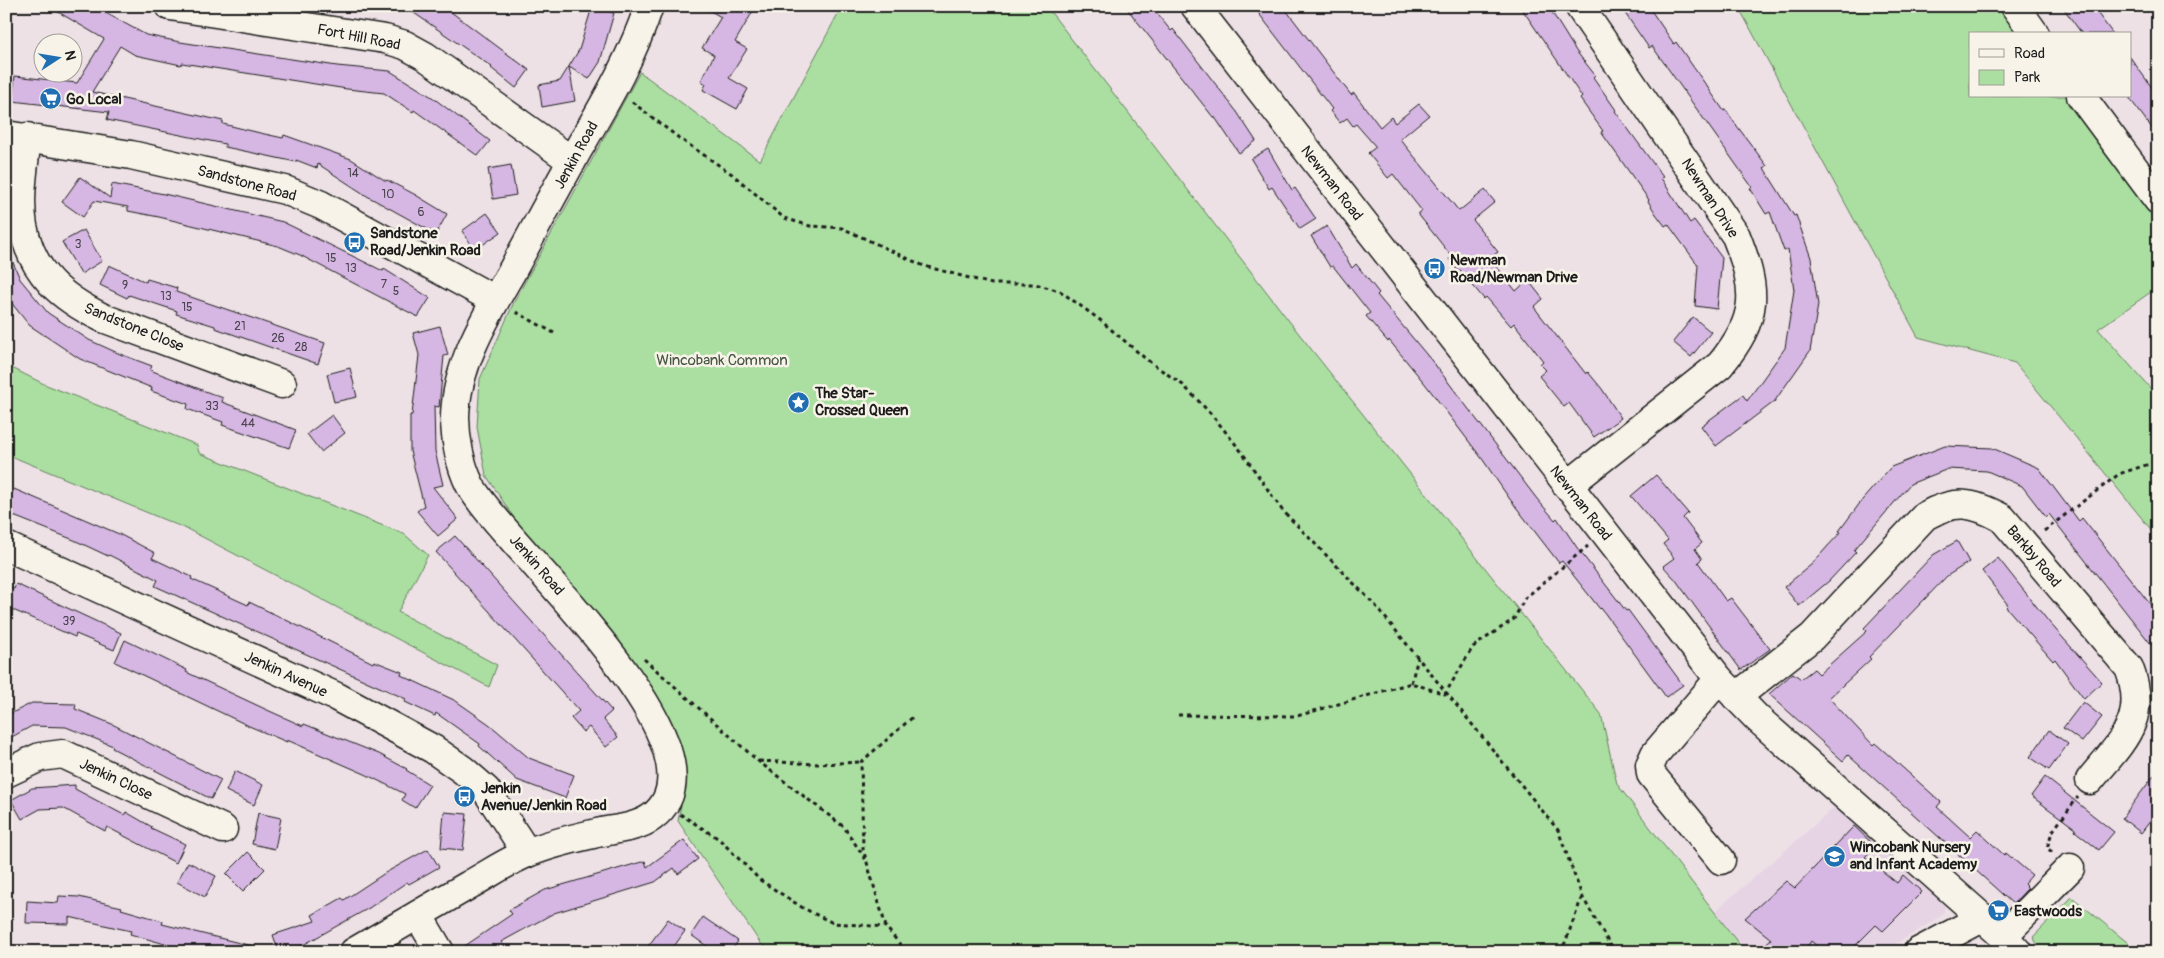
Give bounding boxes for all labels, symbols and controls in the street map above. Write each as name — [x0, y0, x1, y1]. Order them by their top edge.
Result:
street label: Fort Hill Road — [316, 20, 402, 55]
north arrow — [32, 32, 82, 82]
legend — [1969, 32, 2132, 98]
text: Road — [2014, 44, 2045, 63]
text: N — [61, 49, 80, 62]
text: Park — [2014, 68, 2041, 87]
supermarket icon: Go Local — [38, 87, 62, 111]
place label: Go Local — [66, 90, 122, 109]
street label: Jenkin Road — [550, 118, 603, 192]
street label: Newman Road — [1296, 142, 1367, 225]
street label: Newman Drive — [1677, 155, 1743, 242]
street label: Sandstone Road — [195, 161, 299, 206]
house number: 14 — [347, 166, 359, 181]
house number: 10 — [382, 187, 394, 202]
house number: 6 — [418, 205, 425, 220]
place label: Sandstone Road/Jenkin Road — [370, 224, 481, 260]
bus stop icon: Sandstone Road/Jenkin Road — [342, 230, 366, 254]
house number: 3 — [75, 237, 82, 252]
house number: 15 — [325, 251, 337, 266]
place label: Newman Road/Newman Drive — [1450, 251, 1578, 287]
bus stop icon: Newman Road/Newman Drive — [1422, 257, 1446, 281]
house number: 13 — [345, 261, 357, 276]
house number: 7 — [381, 277, 388, 292]
house number: 9 — [122, 278, 128, 293]
house number: 5 — [393, 284, 399, 299]
house number: 13 — [160, 289, 172, 304]
street label: Sandstone Close — [81, 299, 187, 356]
house number: 15 — [181, 300, 193, 315]
house number: 21 — [234, 319, 246, 334]
house number: 26 — [271, 331, 285, 346]
house number: 28 — [295, 340, 307, 355]
park label: Wincobank Common — [656, 351, 788, 370]
place label: The Star- Crossed Queen — [814, 384, 909, 420]
place icon: The Star- Crossed Queen — [787, 390, 811, 414]
house number: 33 — [205, 399, 219, 414]
house number: 44 — [241, 416, 255, 431]
street label: Newman Road — [1545, 462, 1616, 545]
street label: Barkby Road — [2002, 521, 2065, 591]
street label: Jenkin Road — [505, 531, 568, 600]
house number: 39 — [63, 614, 75, 629]
street label: Jenkin Avenue — [241, 647, 331, 702]
street label: Jenkin Close — [76, 754, 156, 805]
place label: Jenkin Avenue/Jenkin Road — [481, 779, 607, 815]
bus stop icon: Jenkin Avenue/Jenkin Road — [453, 785, 477, 809]
place label: Wincobank Nursery and Infant Academy — [1850, 838, 1977, 874]
school or university icon: Wincobank Nursery and Infant Academy — [1822, 844, 1846, 868]
supermarket icon: Eastwoods — [1986, 899, 2010, 923]
place label: Eastwoods — [2014, 902, 2082, 921]

